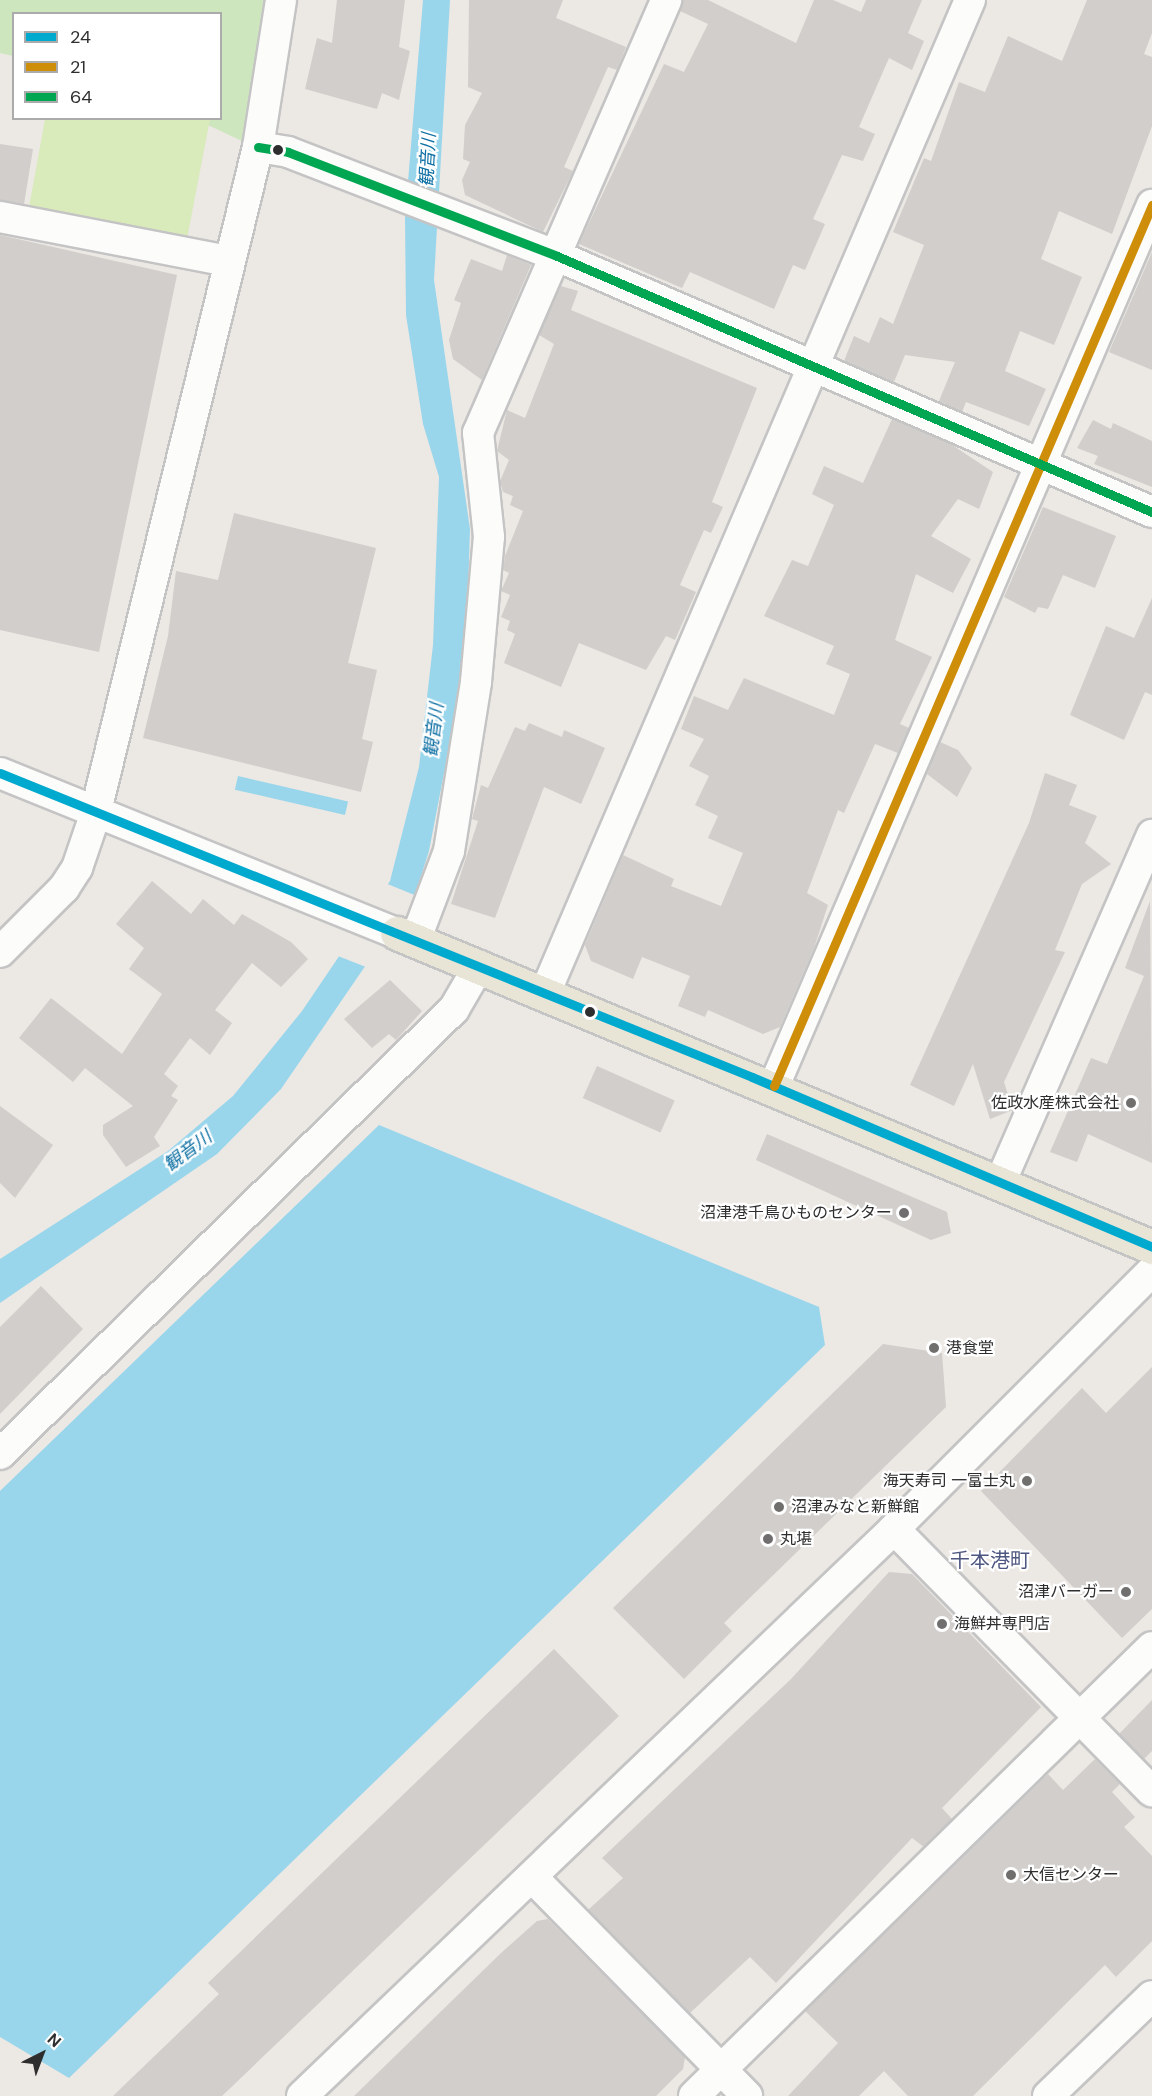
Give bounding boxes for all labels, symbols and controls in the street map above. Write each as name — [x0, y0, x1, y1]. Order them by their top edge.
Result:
legend — [12, 12, 222, 120]
text: 24 — [70, 25, 91, 49]
text: 21 — [70, 55, 86, 79]
text: 64 — [70, 85, 92, 109]
water label: 観音川 — [416, 132, 440, 188]
unlabelled marker — [272, 144, 284, 156]
water label: 観音川 — [420, 702, 448, 758]
unlabelled marker — [584, 1006, 596, 1018]
place label: 佐政水産株式会社 — [991, 1093, 1119, 1113]
marker: 佐政水産株式会社 — [1124, 1096, 1138, 1110]
water label: 観音川 — [160, 1126, 216, 1176]
place label: 沼津港千鳥ひものセンター — [700, 1203, 892, 1223]
marker: 沼津港千鳥ひものセンター — [897, 1206, 911, 1220]
place label: 港食堂 — [946, 1338, 994, 1358]
marker: 港食堂 — [927, 1341, 941, 1355]
place label: 海天寿司 一富士丸 — [883, 1471, 1015, 1491]
marker: 海天寿司 一富士丸 — [1020, 1474, 1034, 1488]
place label: 沼津みなと新鮮館 — [791, 1497, 919, 1517]
marker: 沼津みなと新鮮館 — [772, 1500, 786, 1514]
place label: 丸堪 — [780, 1529, 812, 1549]
marker: 丸堪 — [761, 1532, 775, 1546]
district label: 千本港町 — [950, 1548, 1030, 1572]
place label: 沼津バーガー — [1018, 1582, 1114, 1602]
marker: 沼津バーガー — [1119, 1585, 1133, 1599]
place label: 海鮮丼専門店 — [954, 1614, 1050, 1634]
marker: 海鮮丼専門店 — [935, 1617, 949, 1631]
place label: 大信センター — [1023, 1865, 1119, 1885]
marker: 大信センター — [1004, 1868, 1018, 1882]
north arrow — [12, 2024, 72, 2084]
text: N — [43, 2029, 66, 2052]

